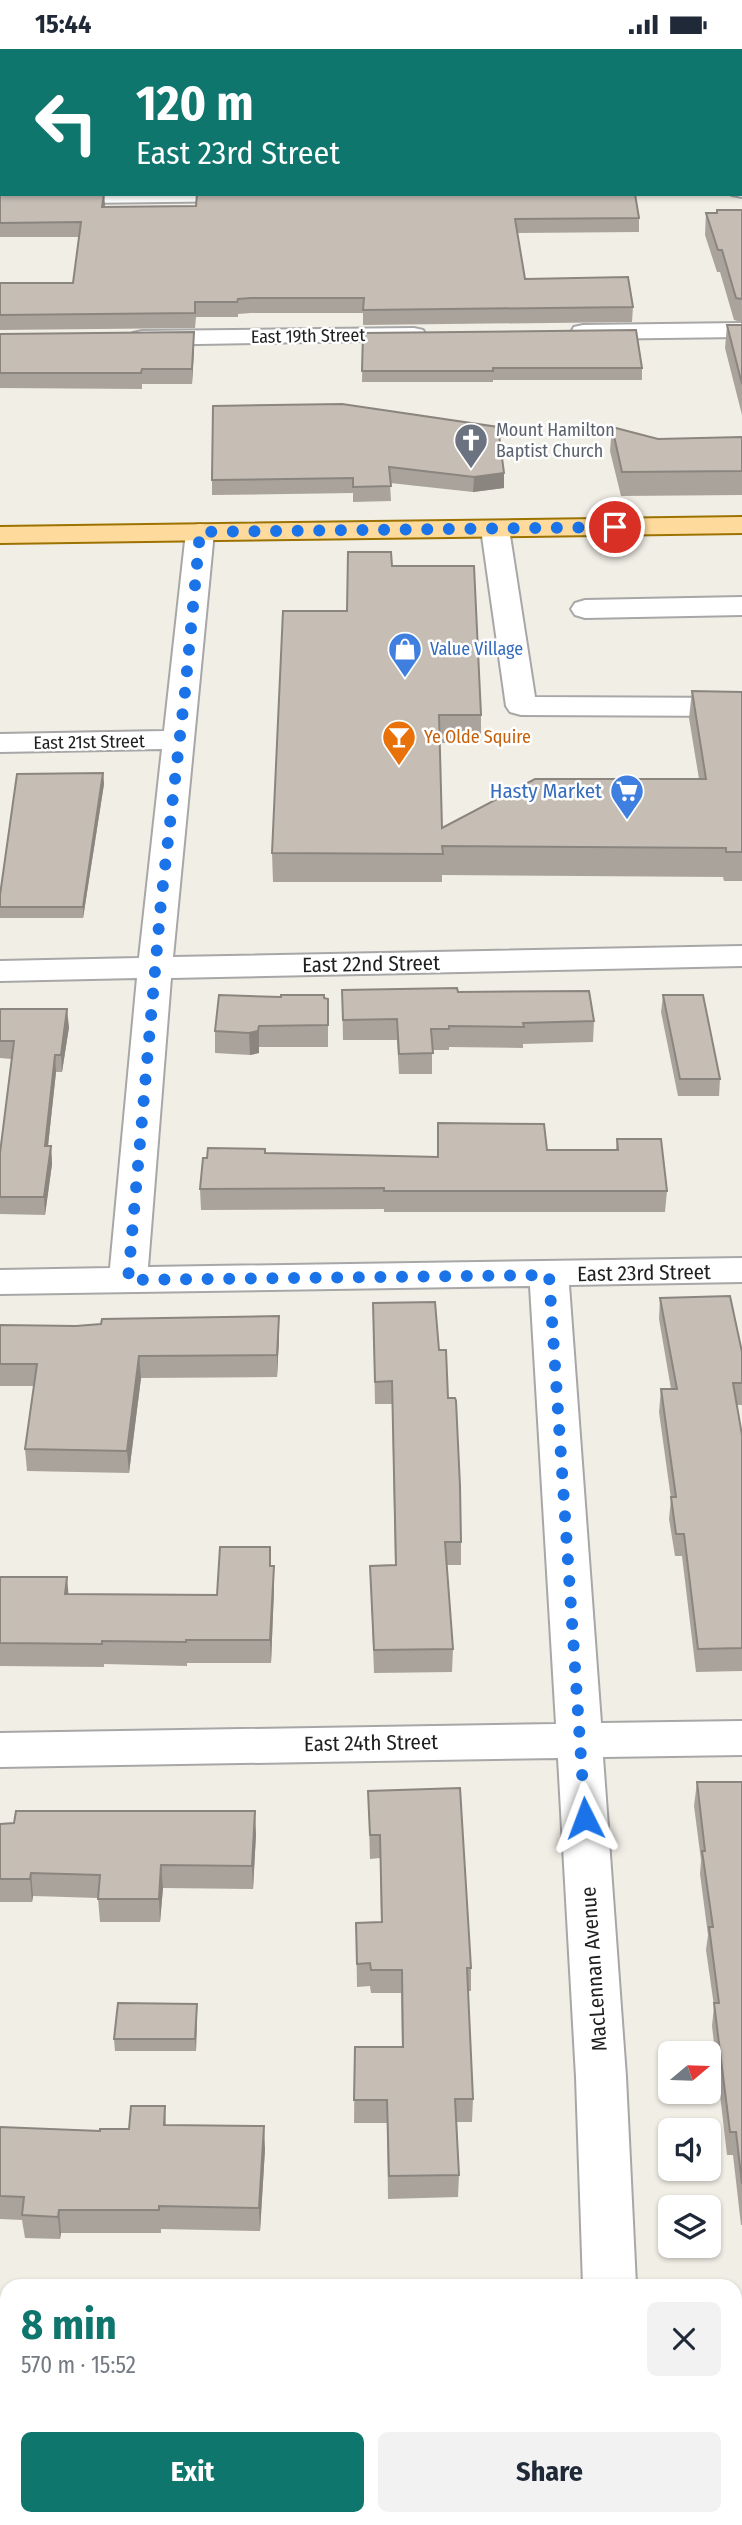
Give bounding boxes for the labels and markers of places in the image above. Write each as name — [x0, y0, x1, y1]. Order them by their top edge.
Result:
place label: Mount Hamilton Baptist Church — [496, 419, 615, 462]
church icon: Mount Hamilton Baptist Church — [452, 421, 490, 470]
pin — [585, 497, 645, 557]
shop icon: Value Village — [386, 630, 424, 679]
place label: Value Village — [430, 638, 523, 660]
bar icon: Ye Olde Squire — [380, 718, 418, 767]
place label: Ye Olde Squire — [424, 726, 531, 748]
supermarket icon: Hasty Market — [608, 772, 646, 821]
place label: Hasty Market — [490, 778, 602, 804]

